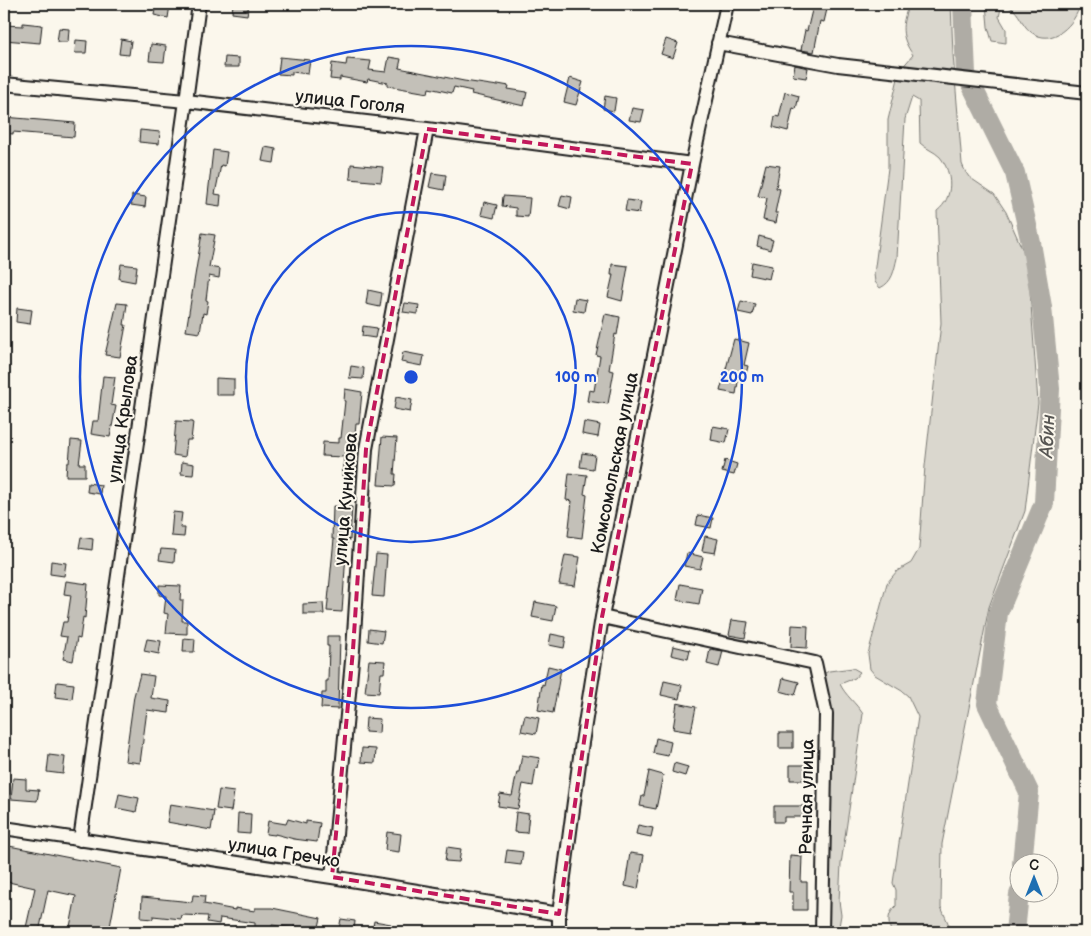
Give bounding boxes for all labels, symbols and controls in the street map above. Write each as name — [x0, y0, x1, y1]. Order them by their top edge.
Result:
street label: улица Гоголя — [294, 86, 406, 118]
street label: улица Крылова — [104, 353, 142, 484]
centre of rings — [402, 368, 420, 386]
text: 100 m — [555, 368, 597, 387]
text: 200 m — [720, 368, 764, 387]
street label: Комсомольская улица — [587, 370, 643, 556]
water label: Абин — [1035, 414, 1061, 459]
street label: улица Куникова — [330, 431, 362, 566]
street label: Речная улица — [795, 738, 819, 855]
street label: улица Гречко — [227, 834, 341, 872]
north arrow — [1008, 854, 1058, 904]
text: С — [1029, 857, 1039, 874]

